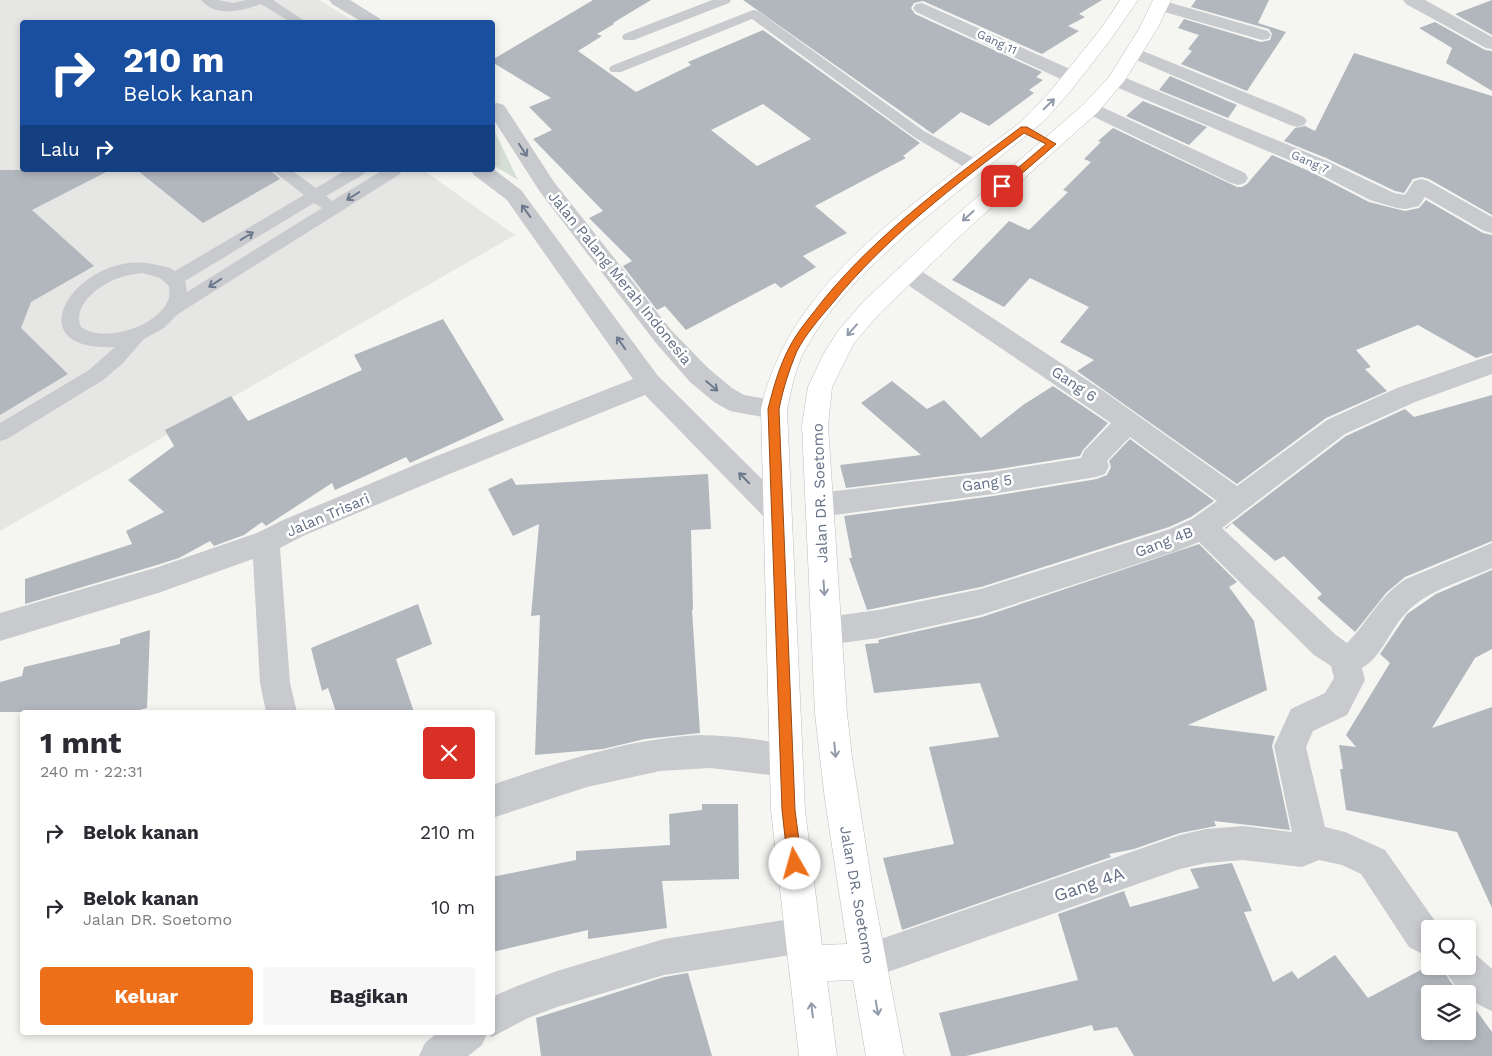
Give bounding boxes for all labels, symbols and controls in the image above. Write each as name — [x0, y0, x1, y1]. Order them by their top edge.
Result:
street label: Gang 11 — [975, 27, 1019, 57]
text: 210 m — [123, 39, 224, 81]
icon: right — [40, 40, 105, 105]
text: Belok kanan — [123, 81, 254, 106]
one-way arrow — [1043, 98, 1056, 110]
icon: right — [90, 135, 118, 163]
text: Lalu — [40, 138, 80, 161]
one-way arrow — [518, 143, 529, 157]
street label: Gang 7 — [1289, 148, 1331, 177]
pin — [981, 165, 1023, 207]
icon: arrive — [988, 172, 1016, 200]
street label: Jalan Palang Merah Indonesia — [544, 188, 696, 369]
one-way arrow — [346, 191, 360, 201]
one-way arrow — [521, 205, 532, 218]
one-way arrow — [961, 210, 974, 222]
one-way arrow — [239, 231, 253, 241]
one-way arrow — [209, 278, 223, 288]
one-way arrow — [846, 323, 858, 336]
one-way arrow — [616, 336, 626, 350]
street label: Gang 6 — [1048, 362, 1100, 406]
one-way arrow — [705, 380, 718, 391]
street label: Jalan DR. Soetomo — [809, 423, 831, 563]
street label: Gang 5 — [961, 471, 1013, 495]
one-way arrow — [738, 473, 750, 485]
street label: Jalan Trisari — [284, 489, 372, 541]
street label: Gang 4B — [1132, 523, 1196, 561]
one-way arrow — [820, 580, 829, 596]
text: 1 mnt — [40, 725, 121, 760]
button: close — [423, 727, 475, 779]
one-way arrow — [830, 742, 840, 758]
text: 240 m · 22:31 — [40, 762, 143, 781]
icon: right — [40, 819, 68, 847]
text: Belok kanan — [83, 821, 199, 844]
text: 210 m — [420, 821, 475, 844]
street label: Jalan DR. Soetomo — [836, 825, 878, 965]
position arrow — [768, 837, 820, 889]
street label: Gang 4A — [1051, 862, 1127, 906]
text: Belok kanan — [83, 887, 199, 910]
icon: right — [40, 894, 68, 922]
text: 10 m — [431, 896, 475, 919]
text: Jalan DR. Soetomo — [83, 910, 232, 929]
map controls — [1421, 920, 1476, 1040]
button: search — [1421, 920, 1476, 975]
button: Keluar — [40, 967, 253, 1025]
button: Bagikan — [263, 967, 475, 1025]
button: layers — [1421, 985, 1476, 1040]
one-way arrow — [872, 1000, 882, 1016]
one-way arrow — [807, 1003, 817, 1019]

